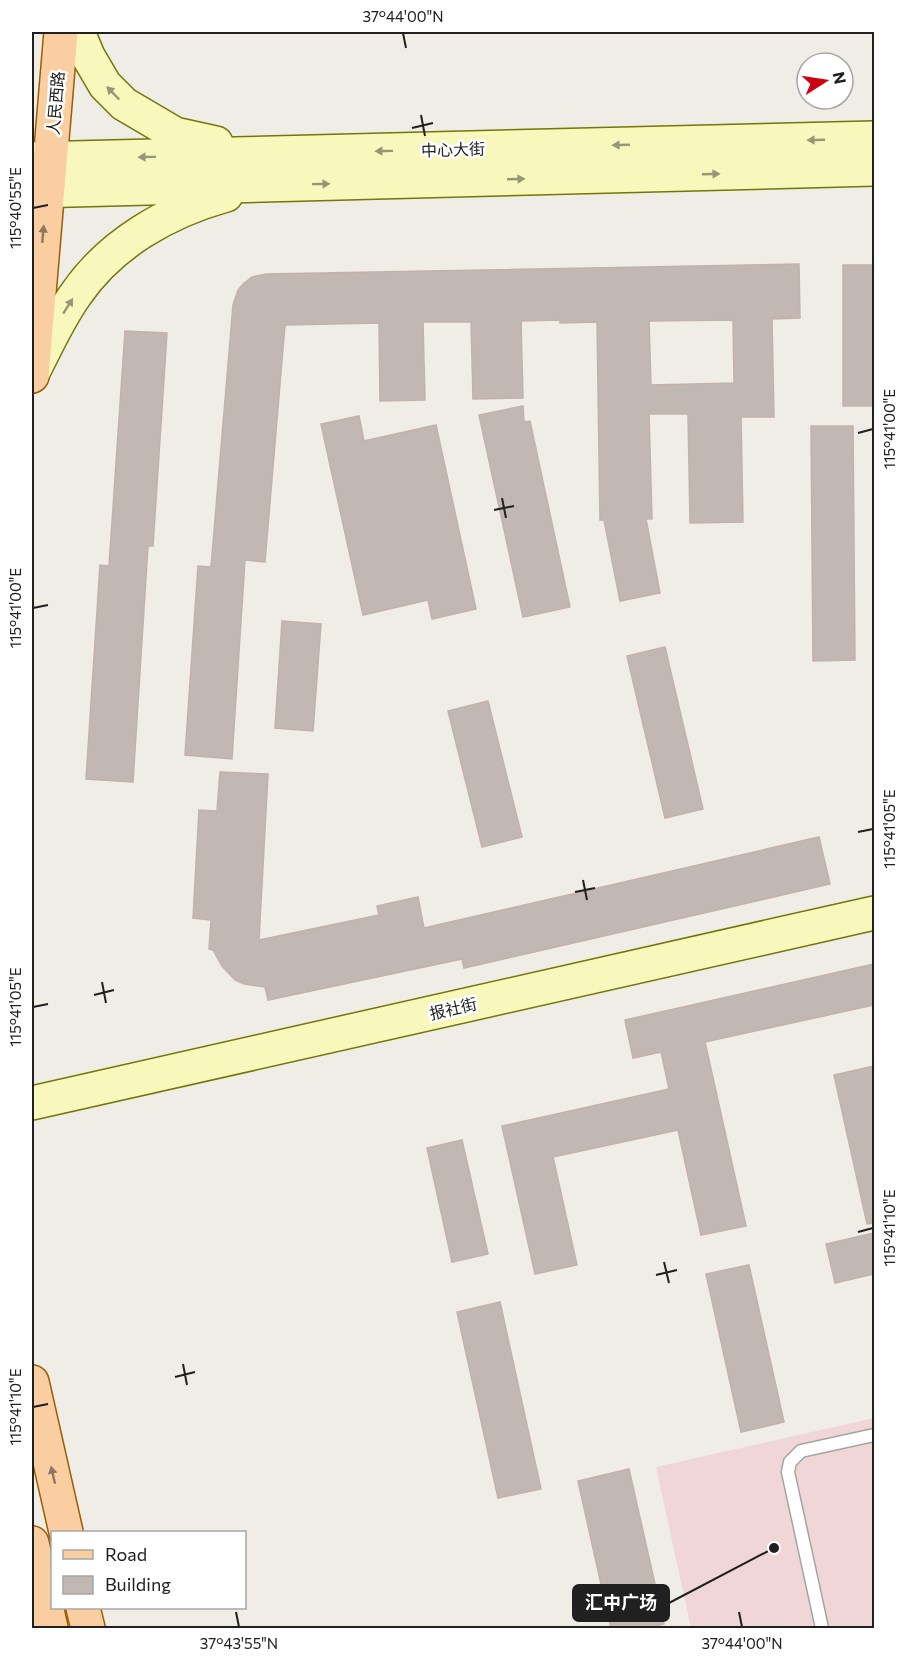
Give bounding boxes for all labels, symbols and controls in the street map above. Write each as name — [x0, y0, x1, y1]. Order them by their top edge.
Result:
text: 37°44'00"N — [362, 7, 444, 25]
north arrow — [795, 51, 855, 111]
street label: 人民西路 — [43, 70, 67, 136]
text: N — [830, 70, 851, 86]
one-way arrow — [107, 87, 121, 101]
one-way arrow — [807, 135, 826, 144]
street label: 中心大街 — [421, 138, 485, 160]
one-way arrow — [612, 140, 631, 150]
one-way arrow — [375, 146, 394, 156]
one-way arrow — [138, 152, 157, 161]
text: 115°40'55"E — [6, 167, 24, 249]
one-way arrow — [701, 169, 720, 178]
one-way arrow — [506, 174, 525, 184]
one-way arrow — [311, 179, 330, 189]
one-way arrow — [38, 224, 48, 243]
one-way arrow — [63, 298, 74, 314]
text: 115°41'00"E — [880, 389, 898, 469]
text: 115°41'00"E — [6, 568, 24, 648]
text: 115°41'05"E — [880, 789, 898, 869]
text: 115°41'05"E — [6, 967, 24, 1047]
street label: 报社街 — [427, 993, 479, 1023]
text: 115°41'10"E — [880, 1189, 898, 1267]
text: 115°41'10"E — [6, 1368, 24, 1446]
one-way arrow — [48, 1466, 57, 1485]
legend — [51, 1531, 246, 1609]
text: Road — [105, 1543, 147, 1565]
text: Building — [105, 1573, 171, 1595]
callout: 汇中广场 — [573, 1585, 669, 1621]
text: 汇中广场 — [585, 1591, 657, 1613]
text: 37°43'55"N — [200, 1634, 278, 1652]
text: 37°44'00"N — [701, 1634, 783, 1652]

